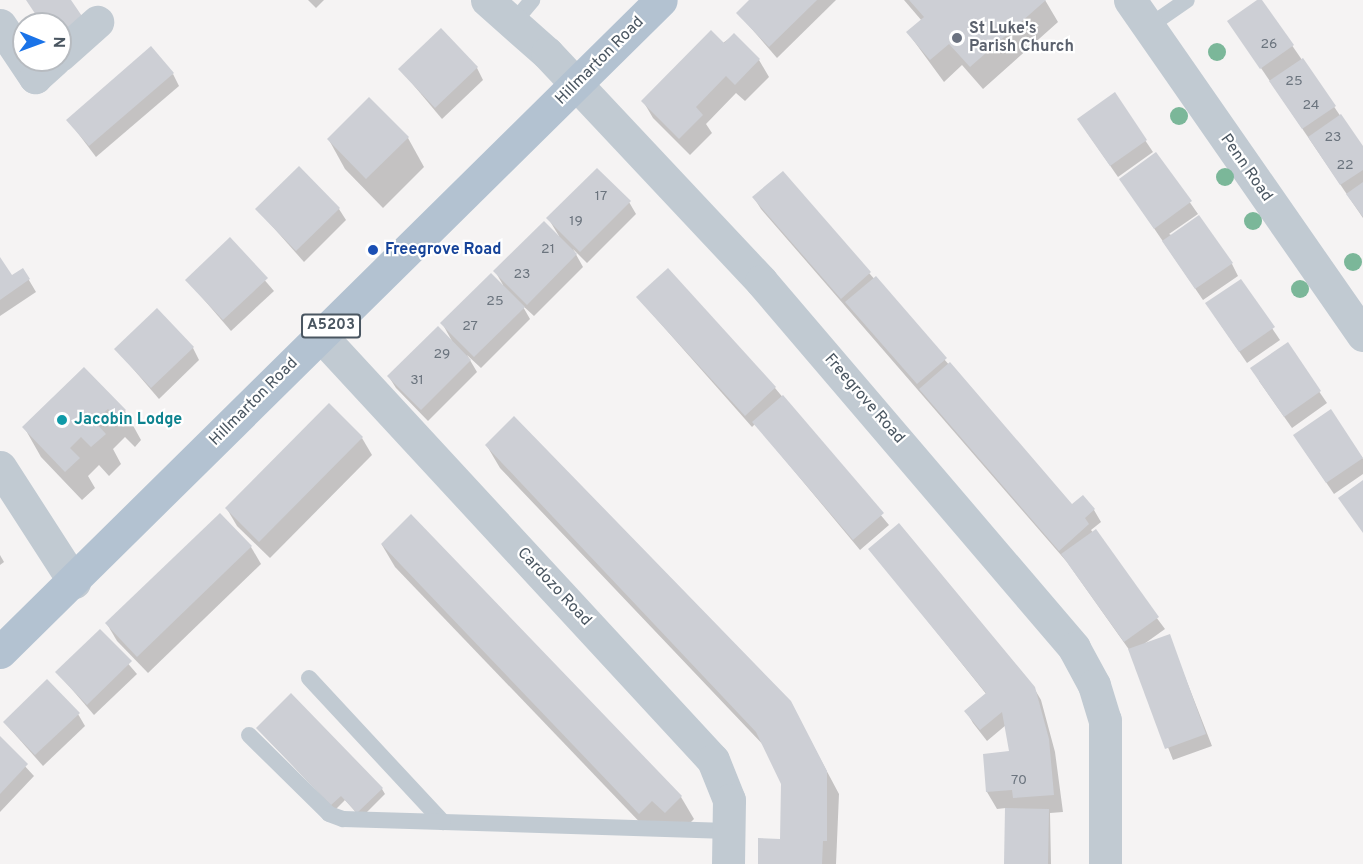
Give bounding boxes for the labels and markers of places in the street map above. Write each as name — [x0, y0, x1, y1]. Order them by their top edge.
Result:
place label: St Luke's Parish Church — [969, 19, 1074, 57]
marker: St Luke's Parish Church — [950, 31, 964, 45]
place label: Freegrove Road — [385, 240, 501, 260]
marker: Freegrove Road — [366, 243, 380, 257]
place label: Jacobin Lodge — [74, 410, 182, 430]
marker: Jacobin Lodge — [55, 413, 69, 427]

